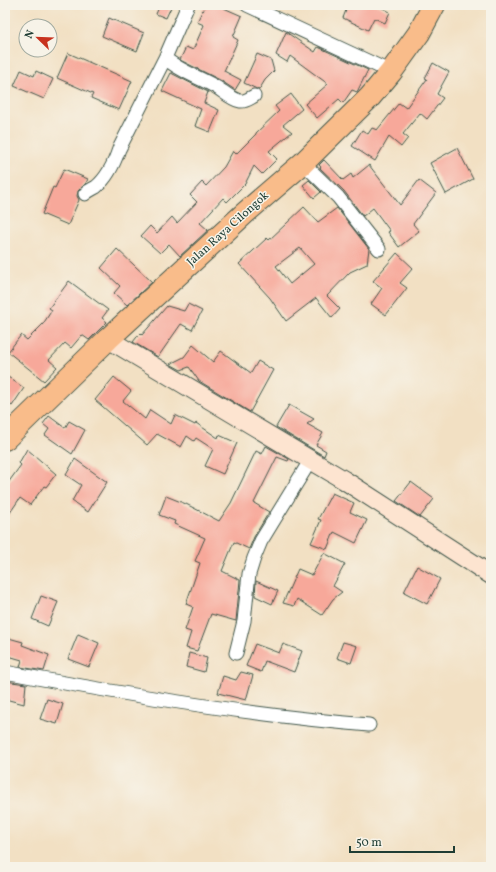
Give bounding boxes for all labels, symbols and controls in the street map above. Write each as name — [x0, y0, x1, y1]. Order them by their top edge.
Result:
north arrow — [18, 18, 58, 58]
text: N — [22, 28, 39, 41]
street label: Jalan Raya Cilongok — [184, 188, 273, 270]
scale bar — [350, 828, 454, 854]
text: 50 m — [356, 835, 382, 851]

